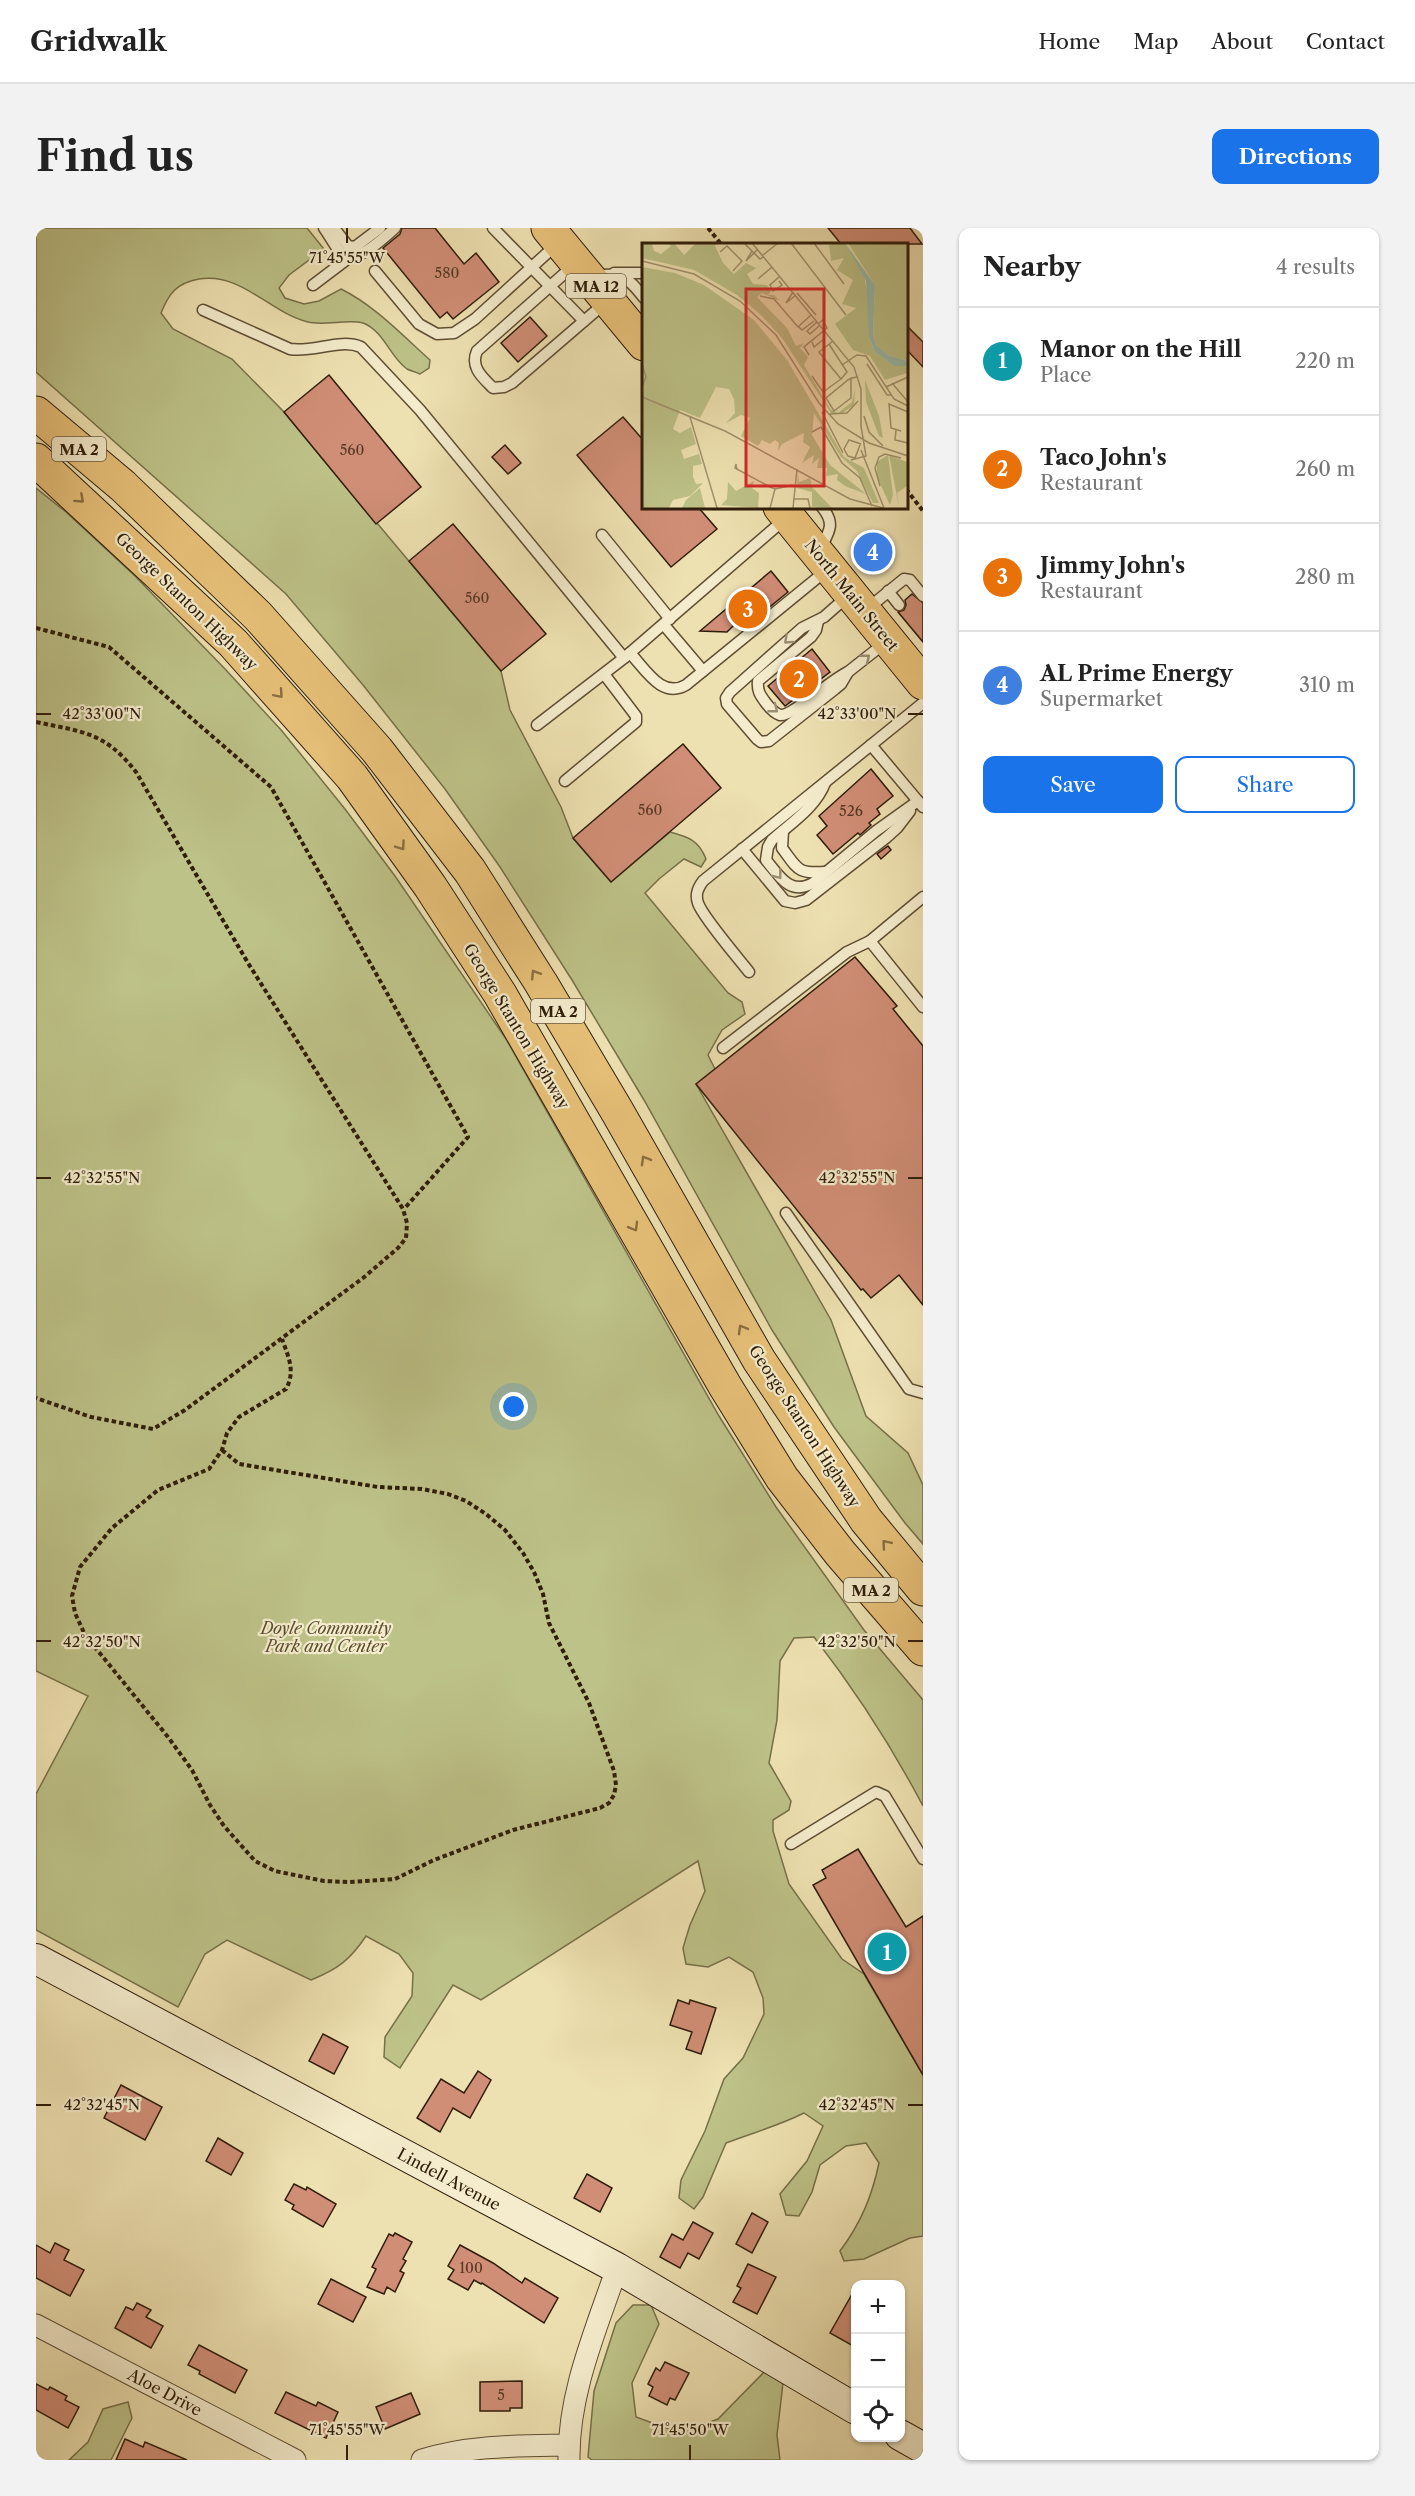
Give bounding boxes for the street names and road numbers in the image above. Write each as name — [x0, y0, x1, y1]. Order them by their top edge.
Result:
road number: MA 12 — [566, 274, 626, 298]
road number: MA 2 — [52, 437, 106, 461]
street label: George Stanton Highway — [112, 528, 263, 675]
street label: North Main Street — [801, 535, 903, 655]
street label: George Stanton Highway — [460, 940, 575, 1113]
road number: MA 2 — [531, 999, 585, 1023]
street label: George Stanton Highway — [745, 1341, 866, 1512]
road number: MA 2 — [844, 1578, 898, 1602]
street label: Lindell Avenue — [394, 2143, 504, 2215]
street label: Aloe Drive — [124, 2364, 206, 2420]

